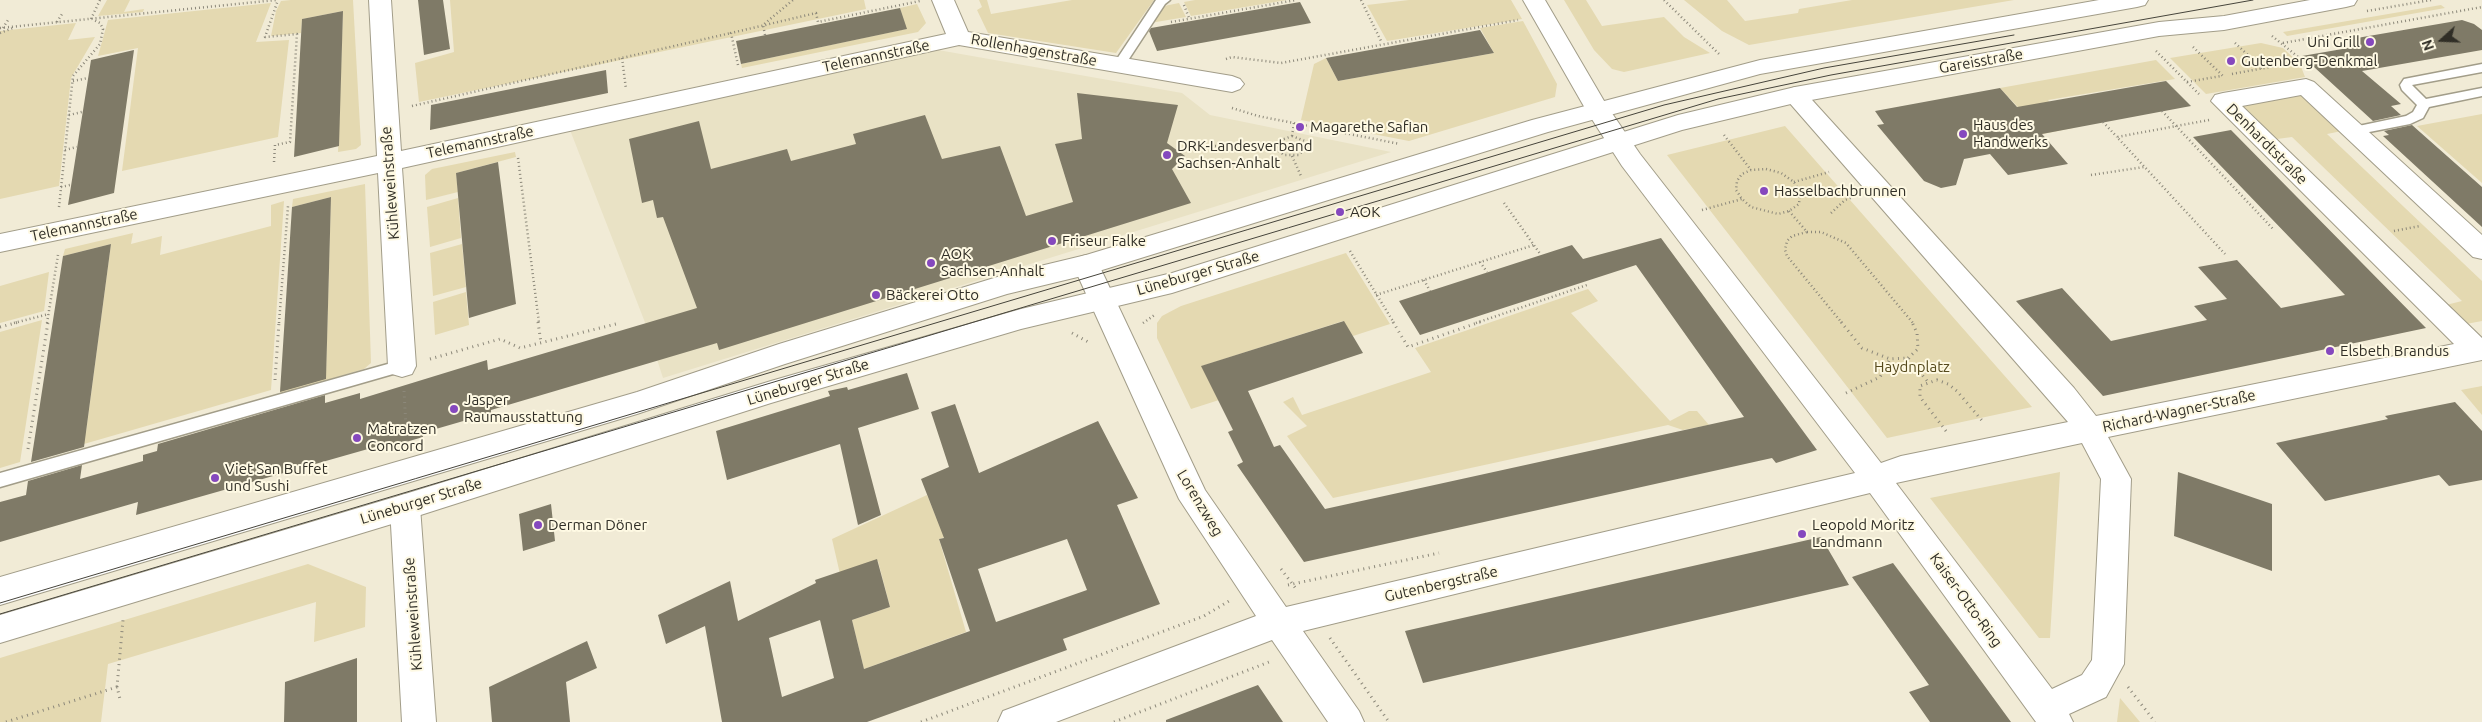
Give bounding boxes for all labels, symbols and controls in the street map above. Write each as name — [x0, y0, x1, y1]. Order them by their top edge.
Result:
north arrow — [2417, 15, 2467, 65]
street label: Rollenhagenstraße — [970, 30, 1098, 70]
place label: Uni Grill — [2307, 33, 2360, 51]
street label: Telemannstraße — [821, 36, 931, 76]
marker: Uni Grill — [2364, 36, 2376, 48]
text: N — [2419, 37, 2437, 53]
street label: Gareisstraße — [1938, 45, 2024, 77]
place label: Gutenberg-Denkmal — [2241, 52, 2377, 70]
marker: Gutenberg-Denkmal — [2225, 55, 2237, 67]
street label: Denhardtstraße — [2223, 100, 2311, 188]
place label: Haus des Handwerks — [1973, 116, 2048, 151]
place label: Magarethe Safian — [1310, 118, 1428, 136]
marker: Magarethe Safian — [1294, 121, 1306, 133]
street label: Telemannstraße — [425, 122, 535, 162]
street label: Kühleweinstraße — [377, 126, 403, 240]
marker: Haus des Handwerks — [1957, 128, 1969, 140]
place label: DRK-Landesverband Sachsen-Anhalt — [1177, 137, 1312, 172]
marker: DRK-Landesverband Sachsen-Anhalt — [1161, 149, 1173, 161]
place label: Hasselbachbrunnen — [1774, 182, 1906, 200]
marker: Hasselbachbrunnen — [1758, 185, 1770, 197]
place label: AOK — [1350, 203, 1380, 221]
street label: Telemannstraße — [29, 205, 139, 245]
marker: AOK — [1334, 206, 1346, 218]
place label: Friseur Falke — [1062, 232, 1146, 250]
marker: Friseur Falke — [1046, 235, 1058, 247]
place label: AOK Sachsen-Anhalt — [941, 245, 1044, 280]
street label: Lüneburger Straße — [1135, 247, 1261, 299]
marker: AOK Sachsen-Anhalt — [925, 257, 937, 269]
place label: Bäckerei Otto — [886, 286, 979, 304]
marker: Bäckerei Otto — [870, 289, 882, 301]
place label: Elsbeth Brandus — [2340, 342, 2449, 360]
marker: Elsbeth Brandus — [2324, 345, 2336, 357]
street label: Lüneburger Straße — [745, 355, 871, 409]
park label: Haydnplatz — [1874, 358, 1950, 376]
street label: Richard-Wagner-Straße — [2101, 386, 2257, 436]
place label: Jasper Raumausstattung — [464, 391, 583, 426]
marker: Jasper Raumausstattung — [448, 403, 460, 415]
place label: Matratzen Concord — [367, 420, 437, 455]
marker: Matratzen Concord — [351, 432, 363, 444]
place label: Viet San Buffet und Sushi — [225, 460, 328, 495]
street label: Lorenzweg — [1173, 466, 1227, 540]
marker: Viet San Buffet und Sushi — [209, 472, 221, 484]
street label: Lüneburger Straße — [358, 474, 484, 528]
place label: Derman Döner — [548, 516, 647, 534]
place label: Leopold Moritz Landmann — [1812, 516, 1914, 551]
marker: Derman Döner — [532, 519, 544, 531]
marker: Leopold Moritz Landmann — [1796, 528, 1808, 540]
street label: Kaiser-Otto-Ring — [1926, 550, 2006, 650]
street label: Kühleweinstraße — [400, 557, 426, 671]
street label: Gutenbergstraße — [1383, 562, 1499, 606]

